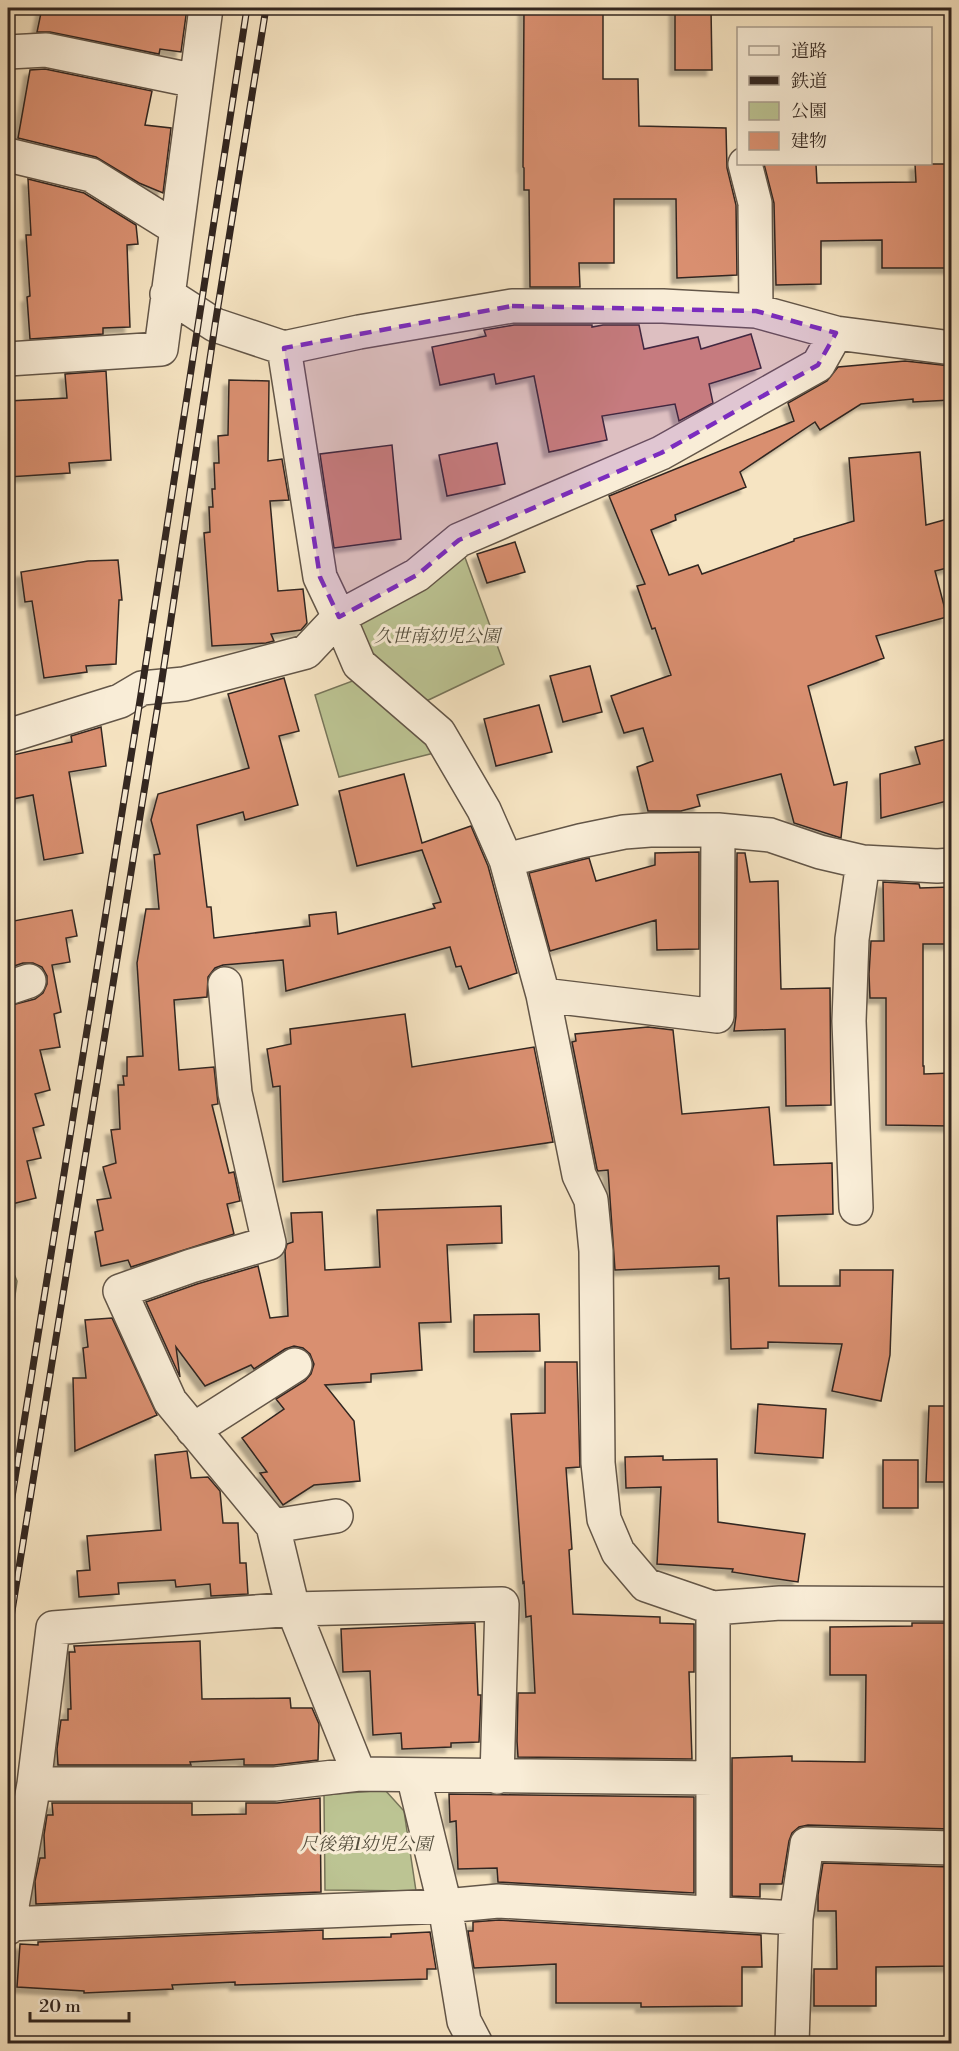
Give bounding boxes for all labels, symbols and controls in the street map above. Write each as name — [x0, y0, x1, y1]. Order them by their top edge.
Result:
legend — [737, 27, 932, 165]
text: 道路 — [791, 40, 827, 63]
text: 鉄道 — [791, 70, 827, 93]
text: 公園 — [791, 100, 827, 123]
text: 建物 — [791, 130, 827, 153]
park label: 久世南幼児公園 — [374, 625, 503, 648]
park label: 尺後第1幼児公園 — [300, 1833, 435, 1856]
scale bar — [30, 1985, 129, 2023]
text: 20 m — [39, 1995, 81, 2018]

